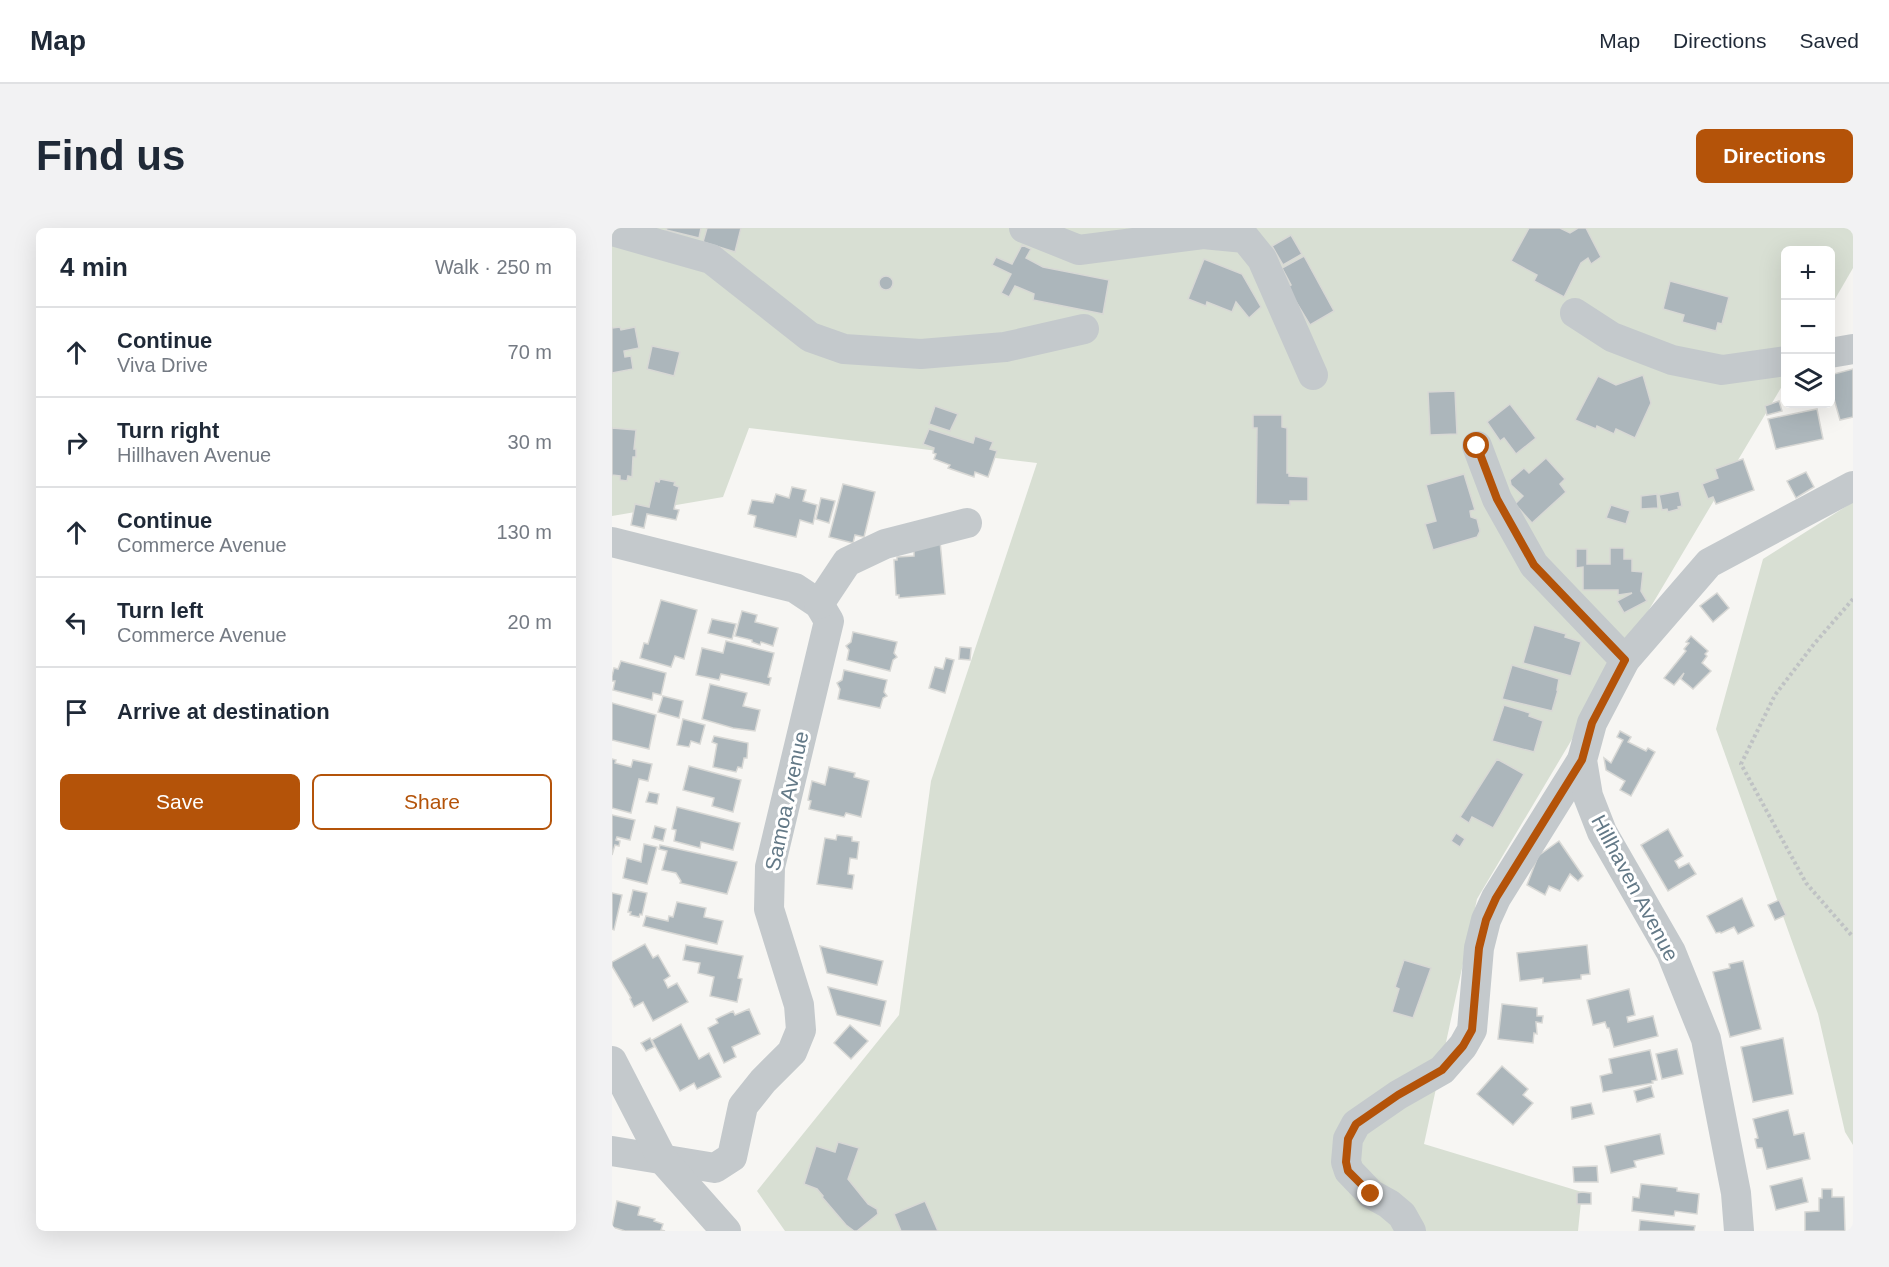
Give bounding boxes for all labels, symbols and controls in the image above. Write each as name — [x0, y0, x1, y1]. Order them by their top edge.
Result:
text: Map — [30, 25, 86, 56]
text: Map — [1599, 29, 1640, 52]
text: Directions — [1673, 29, 1766, 52]
text: Saved — [1799, 29, 1859, 52]
button: Directions — [1696, 129, 1853, 183]
text: Find us — [36, 132, 185, 179]
map controls — [1781, 246, 1835, 408]
button: + — [1781, 246, 1835, 300]
text: 4 min — [60, 252, 128, 282]
text: Walk · 250 m — [435, 256, 552, 278]
button: − — [1781, 300, 1835, 354]
text: Continue — [117, 328, 212, 353]
icon: ahead — [60, 336, 93, 369]
text: 70 m — [508, 341, 552, 363]
text: Viva Drive — [117, 354, 208, 376]
button: layers — [1781, 354, 1835, 408]
text: Turn right — [117, 418, 219, 443]
icon: right — [60, 426, 93, 459]
text: 30 m — [508, 431, 552, 453]
route start — [1463, 432, 1489, 458]
text: Hillhaven Avenue — [117, 444, 271, 466]
text: Continue — [117, 508, 212, 533]
icon: ahead — [60, 516, 93, 549]
text: 130 m — [496, 521, 552, 543]
text: Commerce Avenue — [117, 534, 287, 556]
text: Turn left — [117, 598, 203, 623]
icon: left — [60, 606, 93, 639]
text: 20 m — [508, 611, 552, 633]
text: Commerce Avenue — [117, 624, 287, 646]
icon: arrive — [60, 696, 93, 729]
text: Arrive at destination — [117, 699, 330, 724]
street label: Samoa Avenue — [760, 729, 813, 873]
button: Save — [60, 774, 300, 830]
button: Share — [312, 774, 552, 830]
street label: Hillhaven Avenue — [1587, 811, 1684, 965]
route end — [1357, 1180, 1383, 1206]

